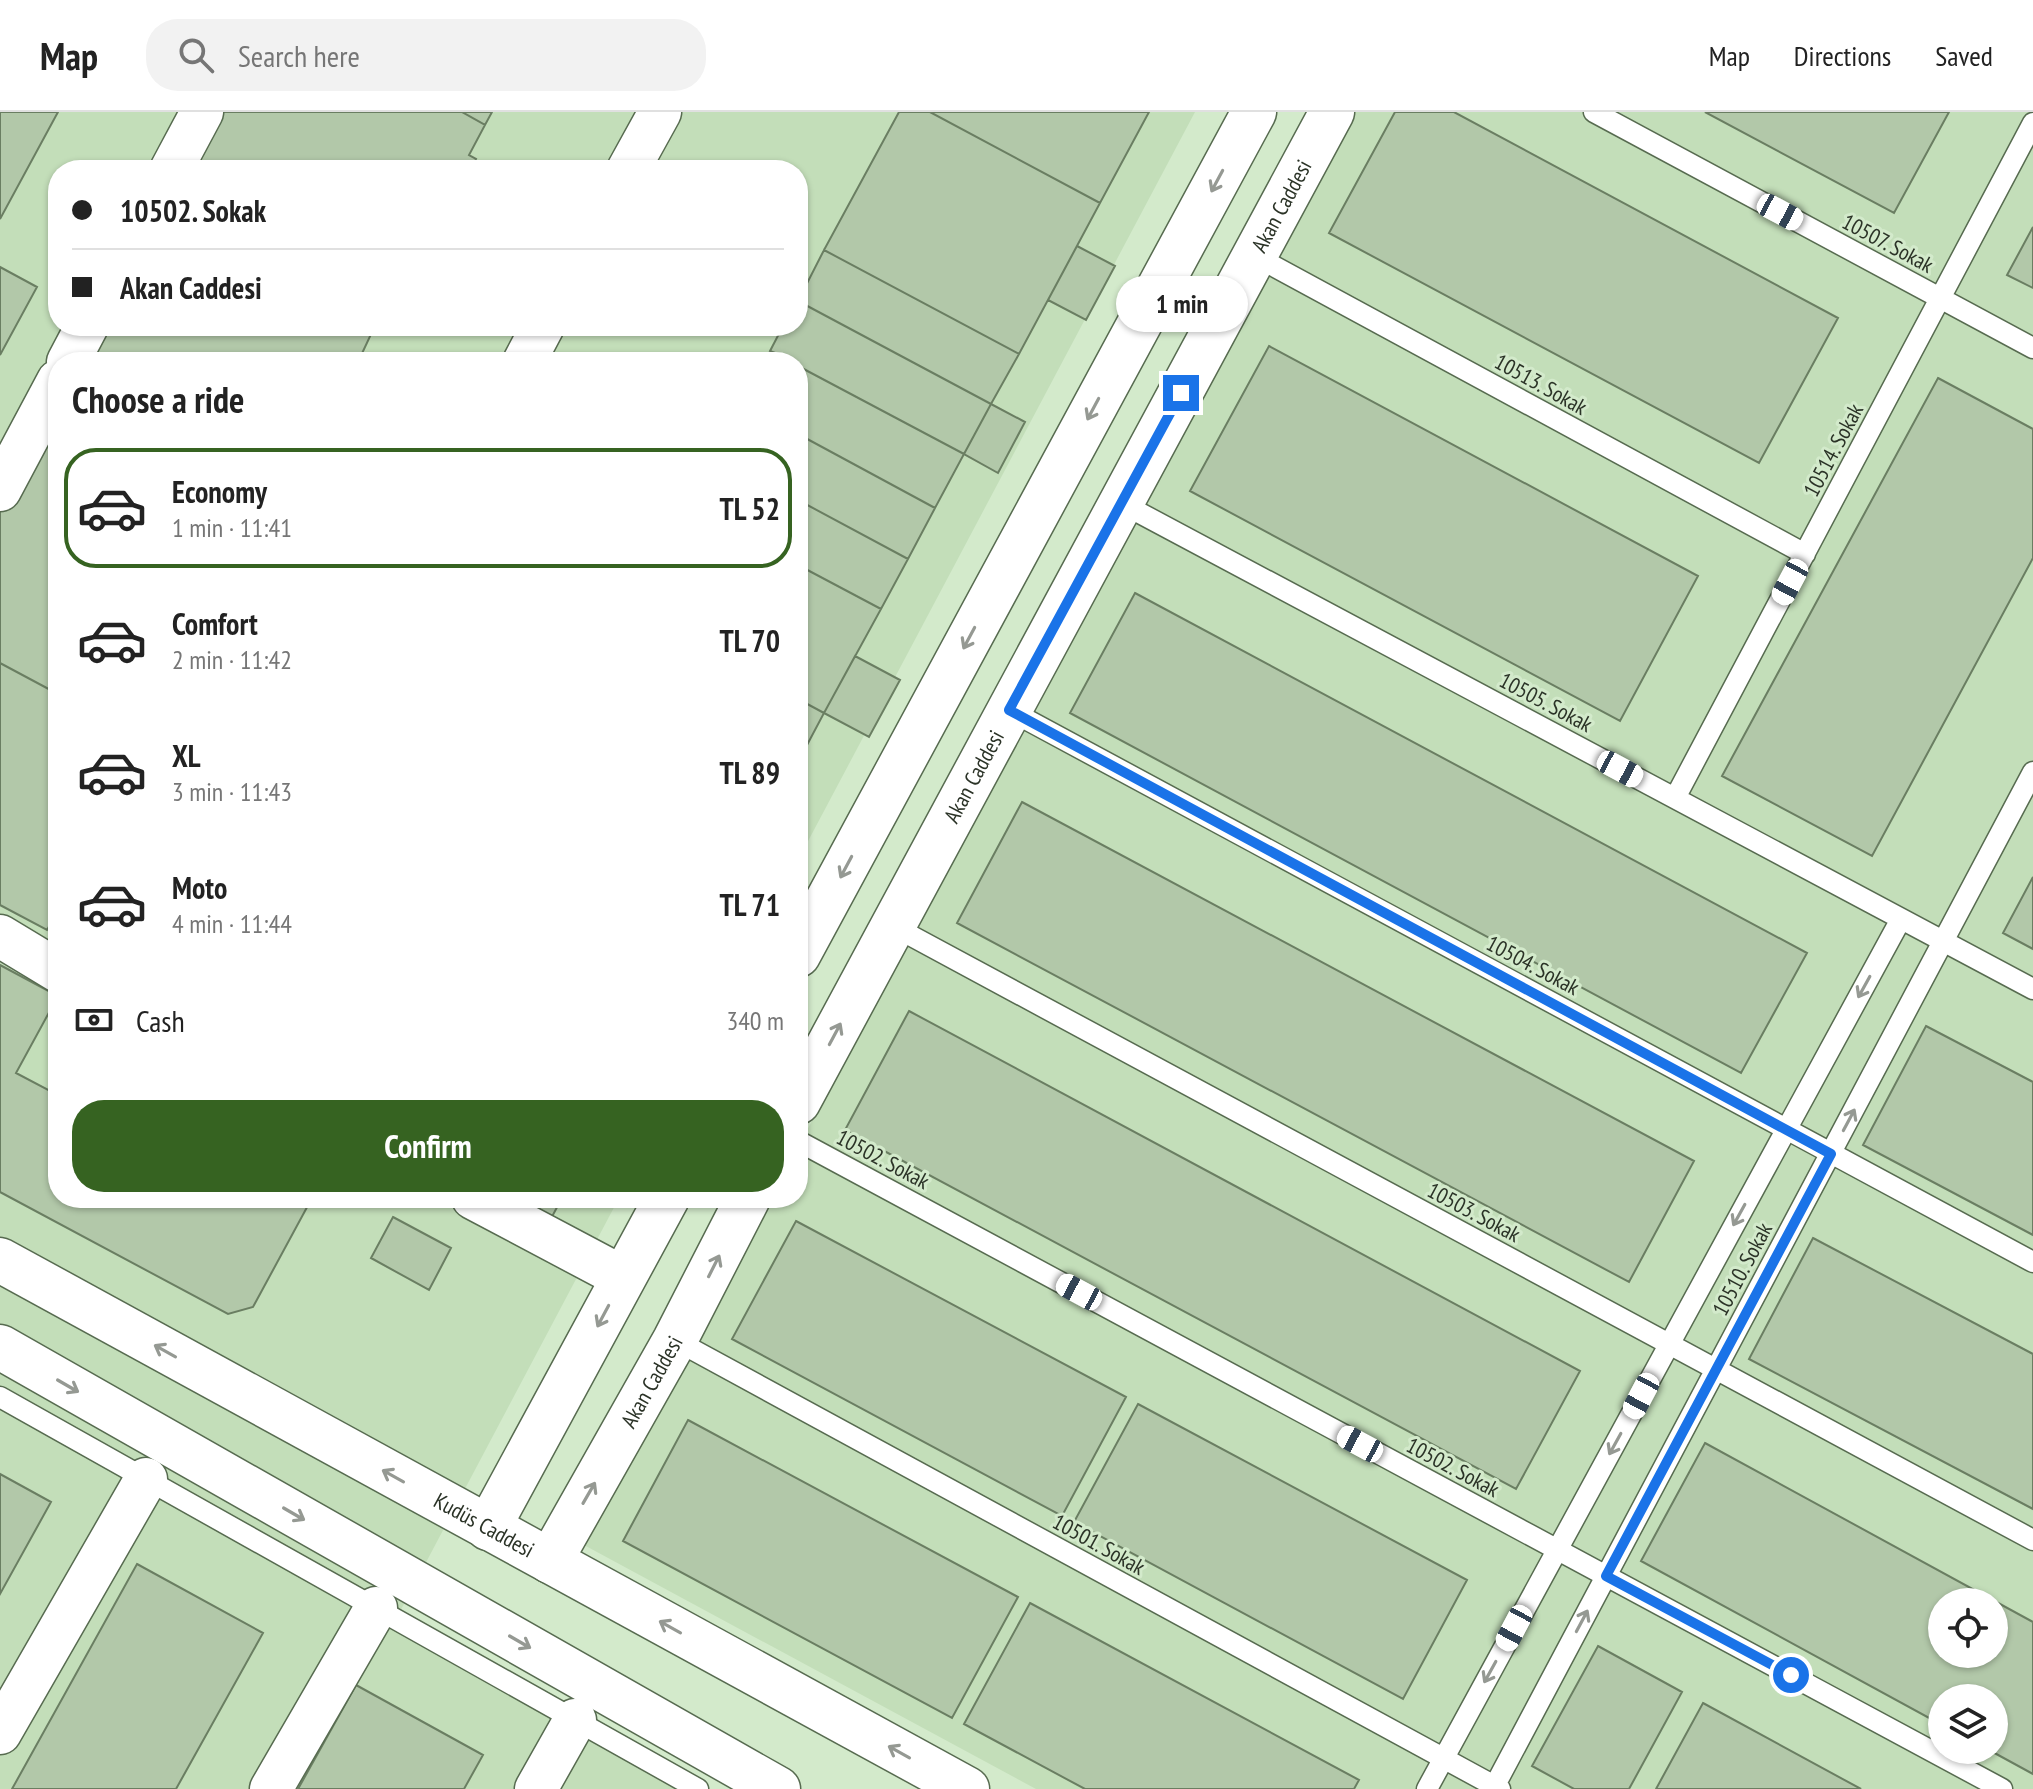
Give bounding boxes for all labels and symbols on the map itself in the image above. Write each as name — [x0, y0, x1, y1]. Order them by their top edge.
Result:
street label: Akan Caddesi — [1245, 155, 1318, 257]
one-way arrow — [1208, 168, 1224, 192]
car — [1753, 190, 1807, 234]
street label: 10507. Sokak — [1838, 207, 1939, 279]
callout: 1 min — [1115, 277, 1247, 333]
street label: 10513. Sokak — [1490, 347, 1593, 421]
route end — [1163, 375, 1199, 411]
one-way arrow — [1085, 397, 1100, 421]
street label: 10514. Sokak — [1797, 398, 1869, 501]
car — [1768, 555, 1812, 609]
one-way arrow — [961, 626, 977, 649]
street label: 10505. Sokak — [1495, 666, 1598, 738]
street label: Akan Caddesi — [937, 725, 1010, 827]
car — [1593, 747, 1647, 791]
one-way arrow — [837, 854, 853, 878]
street label: 10504. Sokak — [1482, 929, 1585, 1001]
one-way arrow — [1855, 975, 1871, 998]
one-way arrow — [827, 1022, 843, 1046]
one-way arrow — [1841, 1109, 1857, 1132]
street label: 10502. Sokak — [832, 1123, 935, 1195]
street label: 10503. Sokak — [1423, 1176, 1526, 1248]
one-way arrow — [1731, 1203, 1747, 1227]
street label: 10510. Sokak — [1706, 1217, 1778, 1320]
one-way arrow — [706, 1254, 722, 1278]
car — [1052, 1270, 1106, 1314]
one-way arrow — [595, 1304, 611, 1327]
street label: Akan Caddesi — [614, 1331, 689, 1433]
one-way arrow — [154, 1343, 177, 1359]
car — [1619, 1369, 1663, 1423]
one-way arrow — [56, 1378, 79, 1394]
car — [1333, 1422, 1387, 1466]
street label: 10502. Sokak — [1402, 1431, 1505, 1503]
one-way arrow — [1607, 1431, 1622, 1455]
one-way arrow — [382, 1467, 405, 1483]
one-way arrow — [581, 1482, 597, 1506]
street label: Kudüs Caddesi — [429, 1486, 539, 1564]
one-way arrow — [282, 1506, 305, 1522]
street label: 10501. Sokak — [1048, 1507, 1151, 1581]
car — [1492, 1601, 1536, 1655]
one-way arrow — [1575, 1610, 1590, 1634]
one-way arrow — [659, 1619, 683, 1634]
one-way arrow — [508, 1634, 531, 1650]
route start — [1773, 1657, 1809, 1693]
one-way arrow — [1482, 1660, 1498, 1683]
one-way arrow — [887, 1743, 911, 1759]

